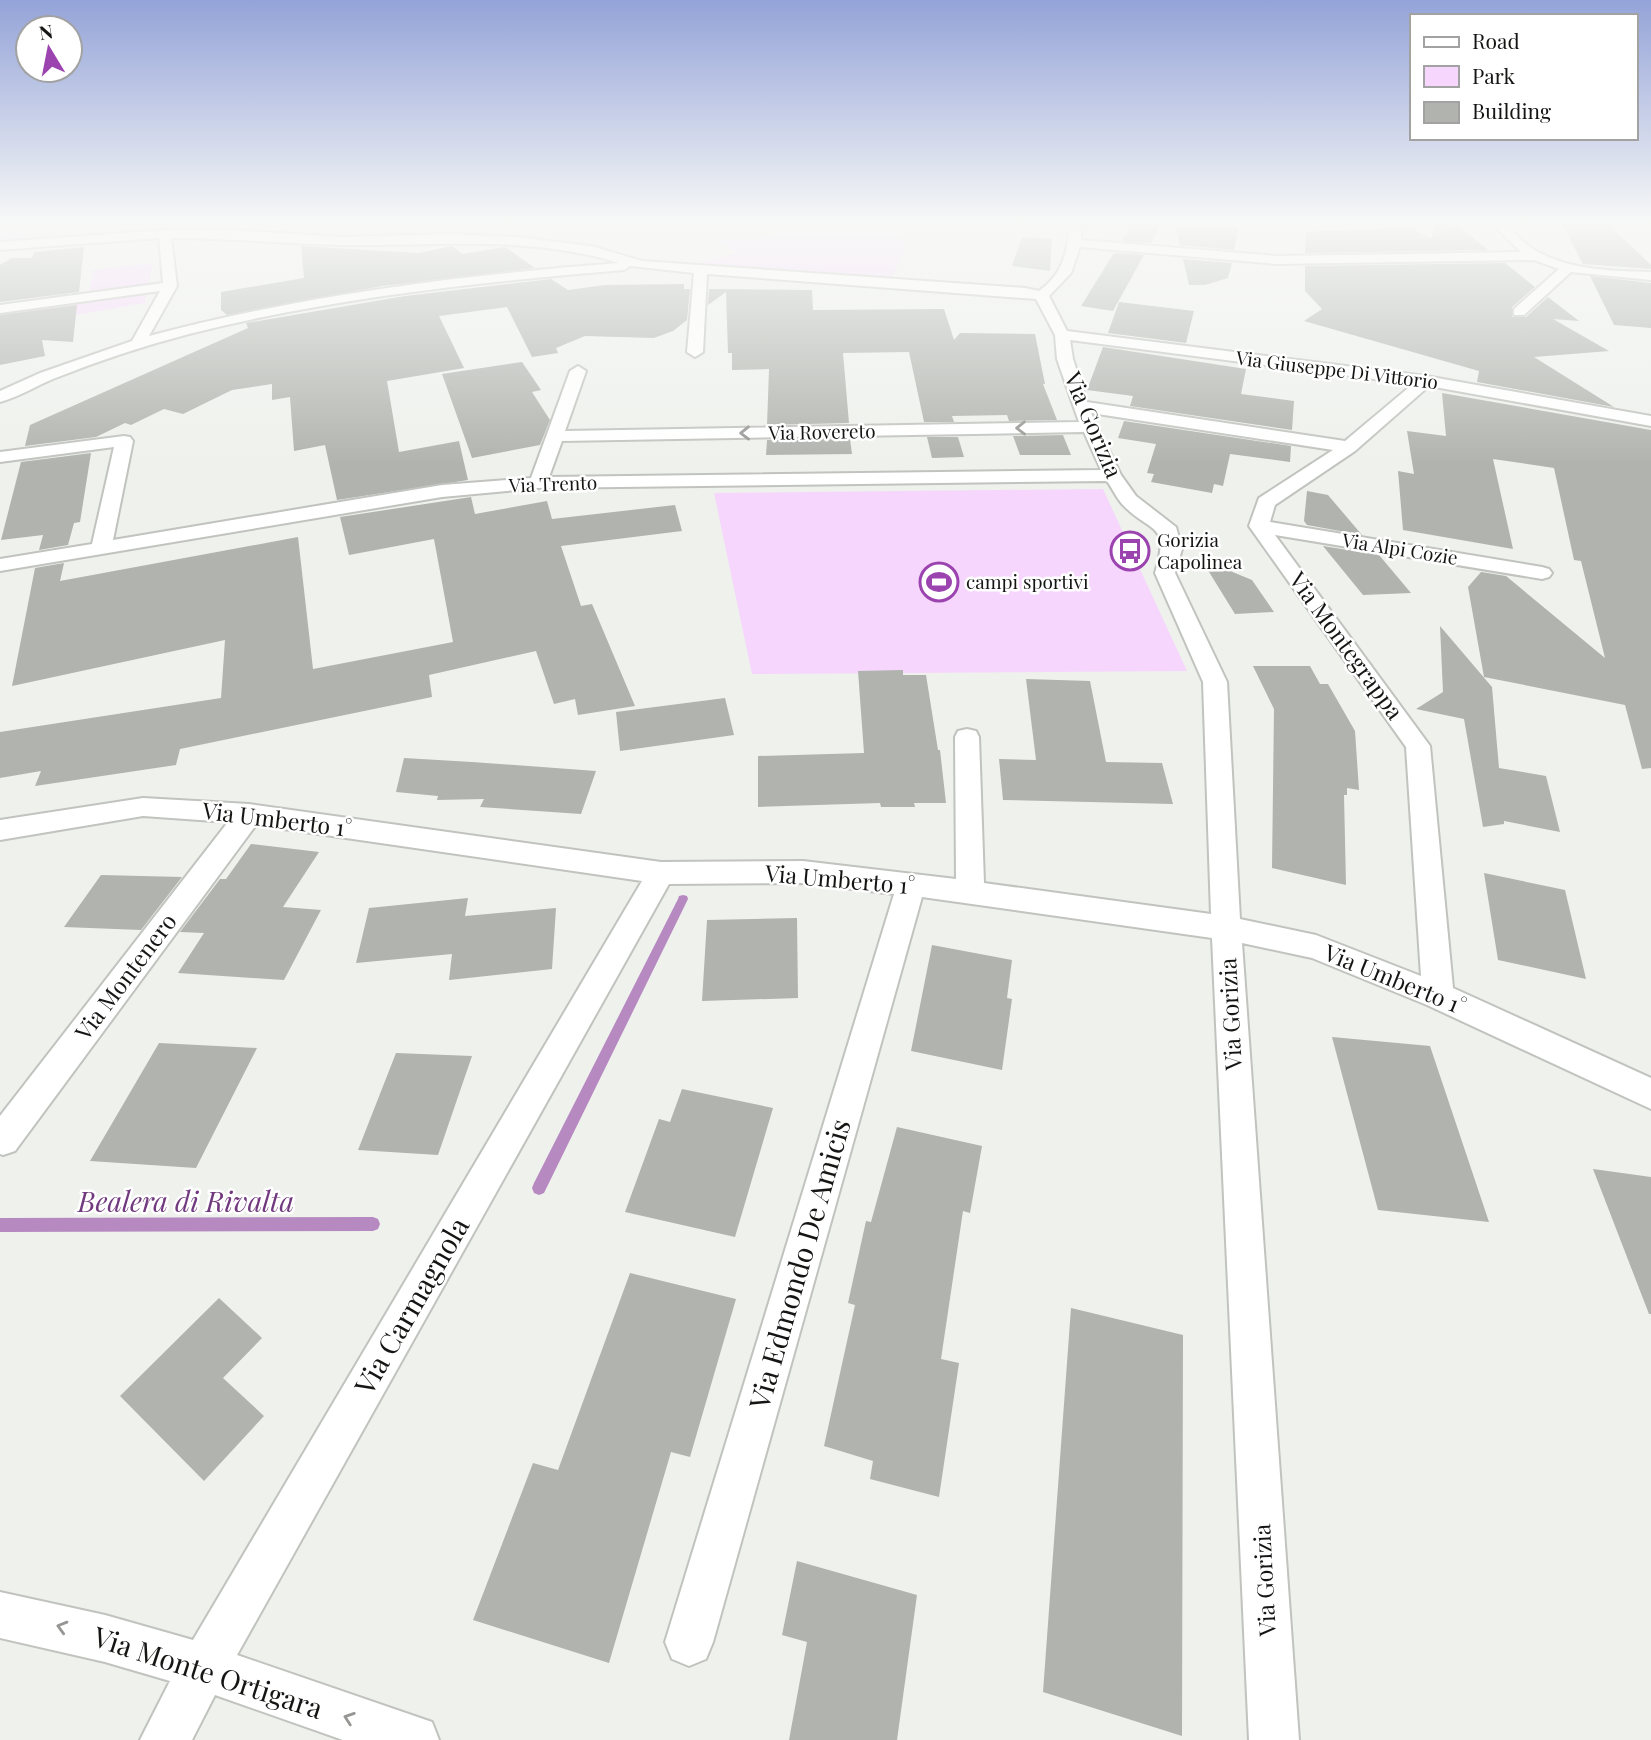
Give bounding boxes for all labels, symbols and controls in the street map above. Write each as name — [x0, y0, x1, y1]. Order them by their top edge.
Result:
north arrow — [14, 14, 84, 84]
legend — [1410, 14, 1637, 140]
text: N — [37, 17, 55, 45]
text: Road — [1472, 26, 1520, 54]
text: Park — [1472, 61, 1516, 89]
text: Building — [1472, 96, 1551, 124]
street label: Via Giuseppe Di Vittorio — [1234, 344, 1440, 394]
street label: Via Gorizia — [1058, 366, 1131, 483]
street label: Via Rovereto — [767, 417, 876, 445]
one-way arrow — [1016, 421, 1027, 436]
one-way arrow — [739, 425, 750, 441]
street label: Via Trento — [507, 468, 598, 498]
place label: Gorizia Capolinea — [1157, 526, 1243, 574]
street label: Via Alpi Cozie — [1339, 526, 1460, 570]
bus stop icon: Gorizia Capolinea — [1109, 530, 1151, 572]
sports icon: campi sportivi — [918, 561, 960, 603]
street label: Via Montegrappa — [1283, 564, 1412, 726]
place label: campi sportivi — [966, 568, 1089, 594]
street label: Via Umberto 1° — [200, 794, 354, 843]
street label: Via Umberto 1° — [763, 856, 916, 901]
street label: Via Montenero — [66, 906, 183, 1047]
street label: Via Umberto 1° — [1319, 936, 1471, 1021]
street label: Via Gorizia — [1211, 957, 1248, 1072]
street label: Via Edmondo De Amicis — [739, 1114, 858, 1414]
water label: Bealera di Rivalta — [77, 1182, 294, 1219]
street label: Via Carmagnola — [345, 1210, 476, 1401]
street label: Via Gorizia — [1245, 1523, 1282, 1638]
street label: Via Monte Ortigara — [88, 1617, 328, 1726]
one-way arrow — [56, 1621, 68, 1636]
one-way arrow — [344, 1712, 356, 1726]

